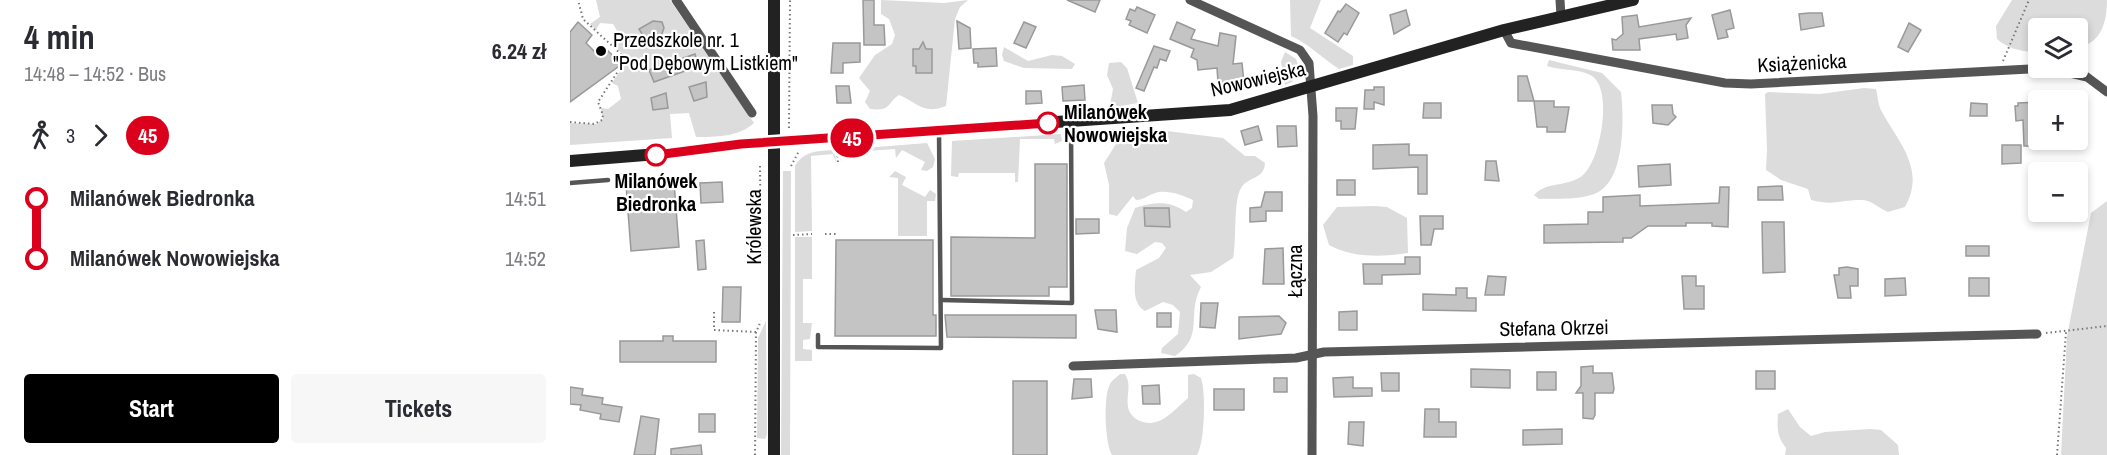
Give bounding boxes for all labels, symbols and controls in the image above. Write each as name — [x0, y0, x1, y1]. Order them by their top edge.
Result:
text: 4 min — [24, 15, 95, 59]
map controls — [2028, 18, 2088, 222]
button: layers — [2028, 18, 2088, 78]
place label: Przedszkole nr. 1 "Pod Dębowym Listkiem" — [613, 26, 798, 76]
text: 6.24 zł — [492, 36, 546, 66]
marker: Przedszkole nr. 1 "Pod Dębowym Listkiem" — [594, 44, 608, 58]
street label: Książenicka — [1757, 47, 1847, 78]
street label: Nowowiejska — [1208, 54, 1308, 103]
text: 14:48 – 14:52 · Bus — [24, 60, 166, 87]
button: + — [2028, 90, 2088, 150]
place label: Milanówek Nowowiejska — [1064, 98, 1167, 148]
marker: Milanówek Nowowiejska — [1037, 112, 1059, 134]
line badge: 45 — [825, 118, 879, 158]
icon: walk — [24, 119, 57, 152]
icon: forward — [84, 119, 117, 152]
text: 45 — [138, 121, 157, 150]
text: 3 — [66, 122, 75, 149]
text: 45 — [842, 124, 862, 153]
marker: Milanówek Biedronka — [645, 144, 667, 166]
button: − — [2028, 162, 2088, 222]
place label: Milanówek Biedronka — [615, 167, 698, 217]
text: Milanówek Biedronka — [70, 183, 254, 213]
text: 14:51 — [505, 185, 546, 212]
street label: Królewska — [740, 189, 767, 265]
text: Milanówek Nowowiejska — [70, 243, 280, 273]
text: 14:52 — [505, 245, 546, 272]
street label: Łączna — [1281, 245, 1308, 297]
street label: Stefana Okrzei — [1499, 313, 1609, 342]
button: Start — [24, 374, 279, 443]
button: Tickets — [291, 374, 546, 443]

